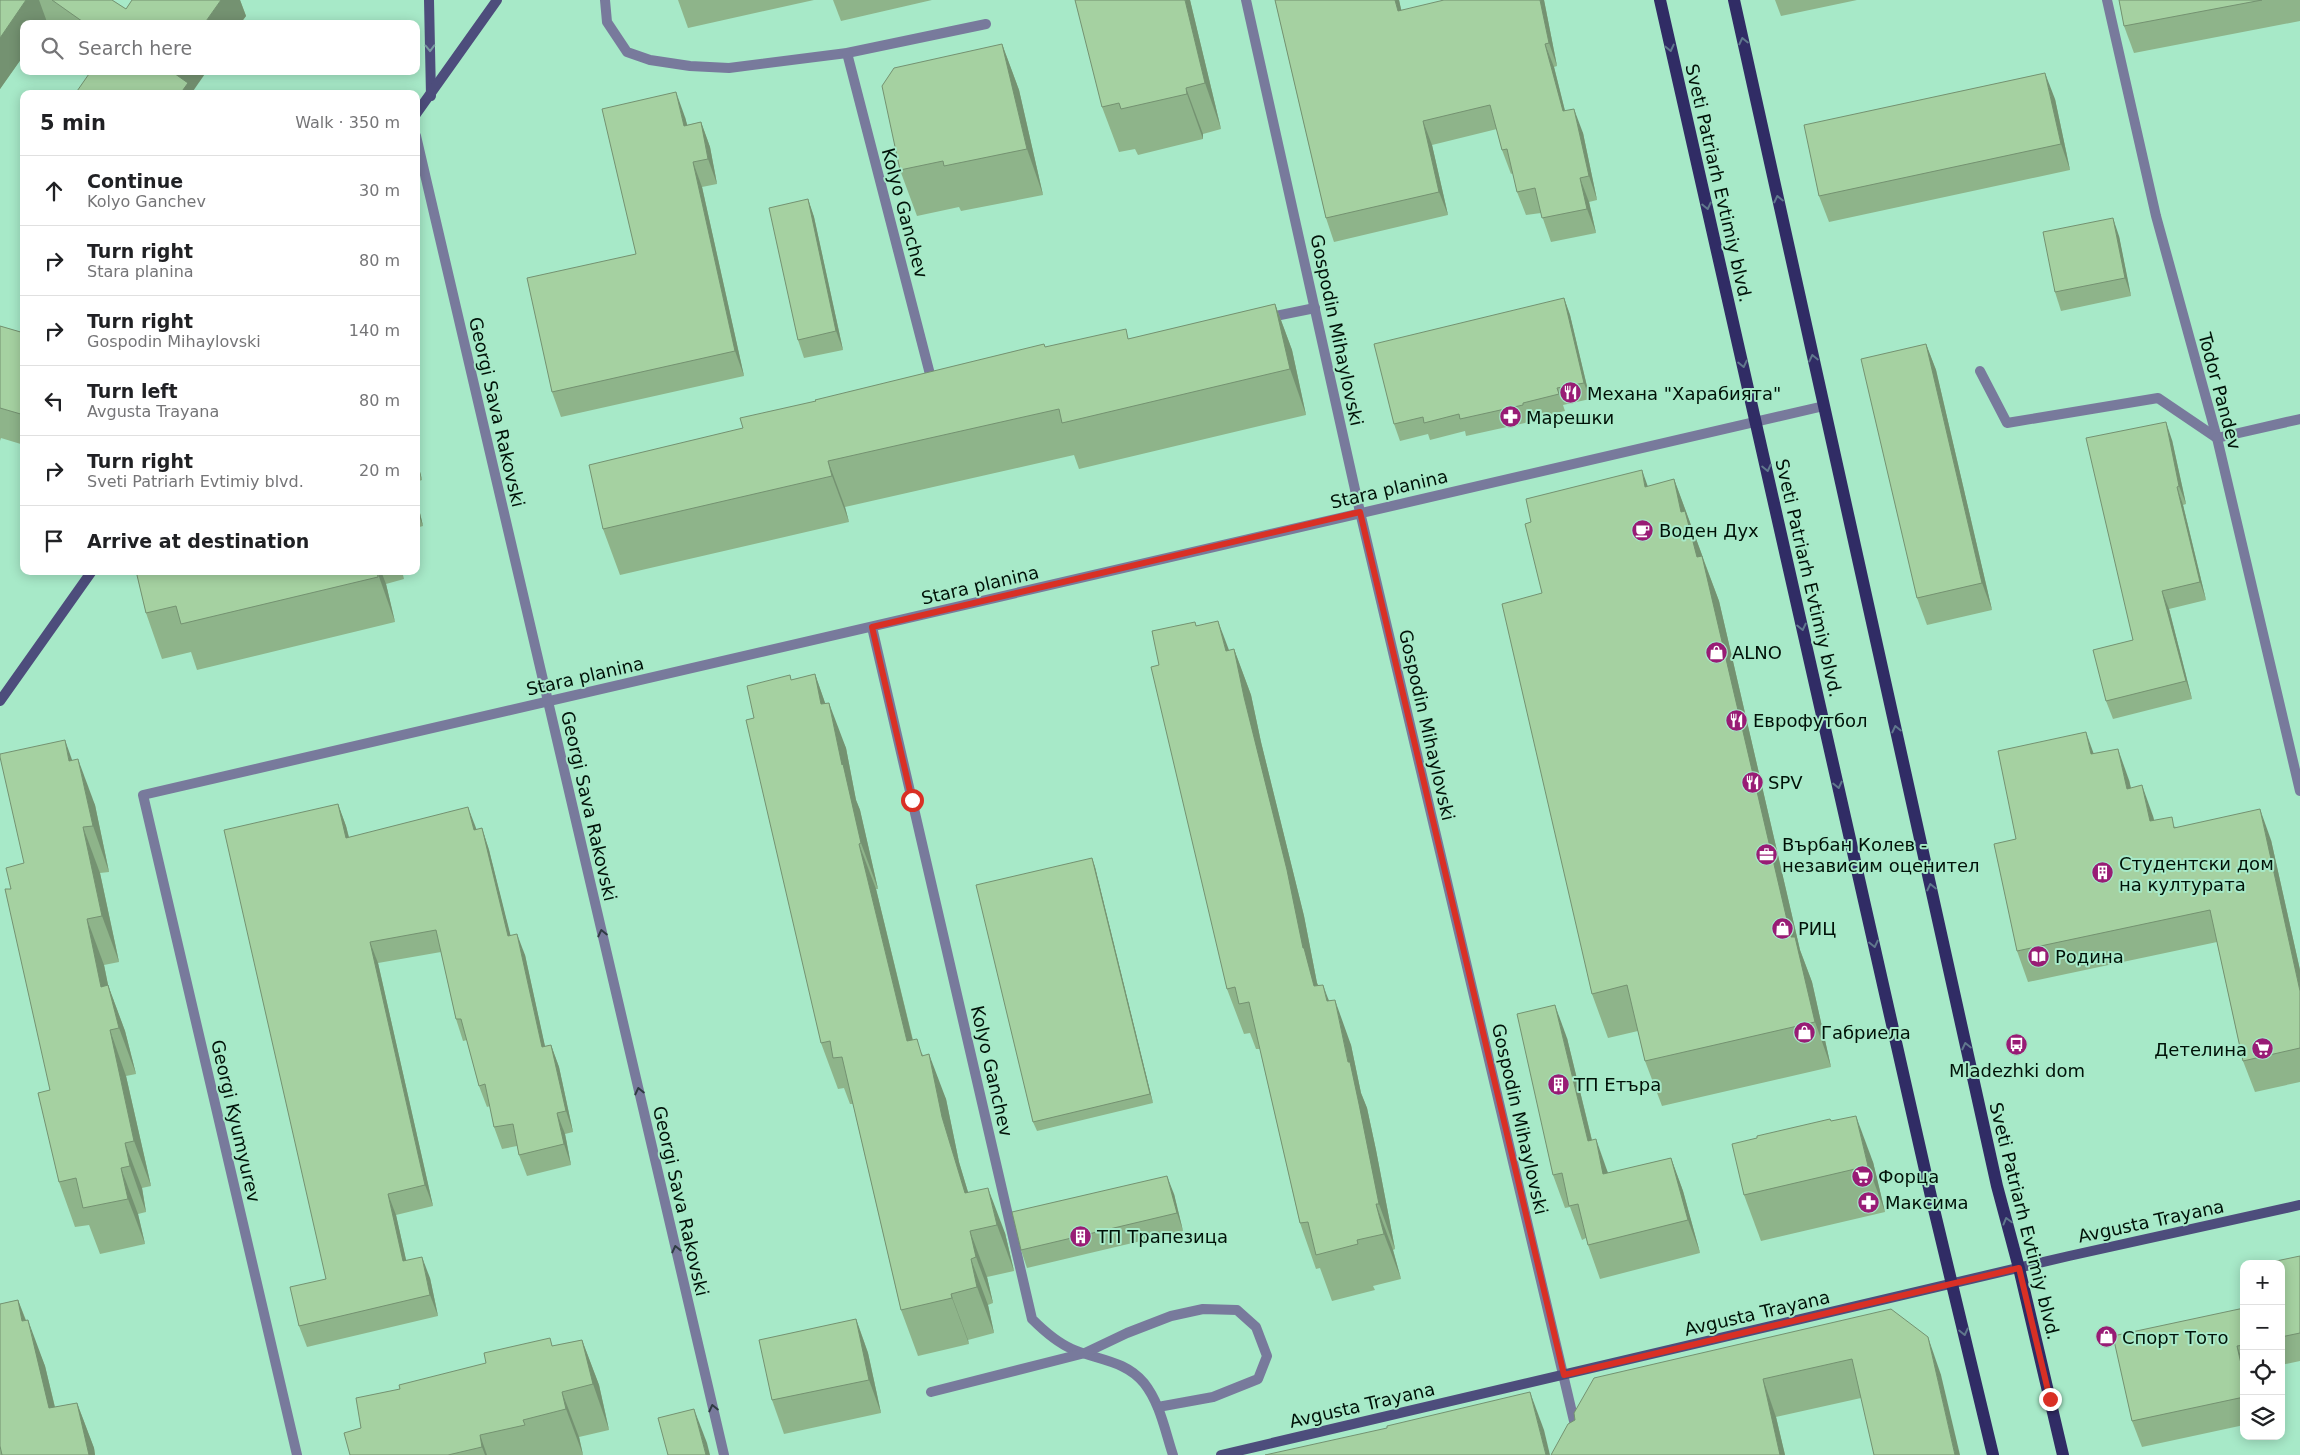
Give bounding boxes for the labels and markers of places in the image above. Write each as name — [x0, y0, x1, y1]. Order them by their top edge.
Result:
restaurant icon: Механа "Харабията" — [1559, 381, 1583, 405]
place label: Механа "Харабията" — [1587, 383, 1781, 404]
pharmacy icon: Марешки — [1498, 405, 1522, 429]
place label: Марешки — [1526, 407, 1614, 428]
cafe icon: Воден Дух — [1631, 518, 1655, 542]
place label: Воден Дух — [1659, 520, 1759, 541]
shop icon: ALNO — [1704, 640, 1728, 664]
place label: ALNO — [1732, 642, 1782, 663]
restaurant icon: Еврофутбол — [1725, 708, 1749, 732]
place label: Еврофутбол — [1753, 710, 1868, 731]
restaurant icon: SPV — [1740, 770, 1764, 794]
place label: SPV — [1768, 772, 1803, 793]
place label: Върбан Колев - независим оценител — [1782, 834, 1980, 876]
office icon: Върбан Колев - независим оценител — [1754, 842, 1778, 866]
place label: Студентски дом на културата — [2119, 853, 2274, 895]
building icon: Студентски дом на културата — [2091, 861, 2115, 885]
shop icon: РИЦ — [1770, 916, 1794, 940]
place label: РИЦ — [1798, 918, 1836, 939]
library icon: Родина — [2027, 944, 2051, 968]
place label: Родина — [2055, 946, 2124, 967]
shop icon: Габриела — [1793, 1020, 1817, 1044]
place label: Габриела — [1821, 1022, 1911, 1043]
bus stop icon: Mladezhki dom — [2005, 1033, 2029, 1057]
supermarket icon: Детелина — [2251, 1037, 2275, 1061]
place label: Детелина — [2154, 1039, 2247, 1060]
place label: Mladezhki dom — [1949, 1060, 2085, 1081]
building icon: ТП Етъра — [1546, 1072, 1570, 1096]
place label: ТП Етъра — [1573, 1074, 1661, 1095]
supermarket icon: Форца — [1850, 1164, 1874, 1188]
place label: Форца — [1878, 1166, 1939, 1187]
pharmacy icon: Максима — [1857, 1190, 1881, 1214]
place label: Максима — [1885, 1192, 1969, 1213]
building icon: ТП Трапезица — [1069, 1224, 1093, 1248]
place label: ТП Трапезица — [1096, 1226, 1228, 1247]
shop icon: Спорт Тото — [2094, 1325, 2118, 1349]
place label: Спорт Тото — [2122, 1327, 2229, 1348]

